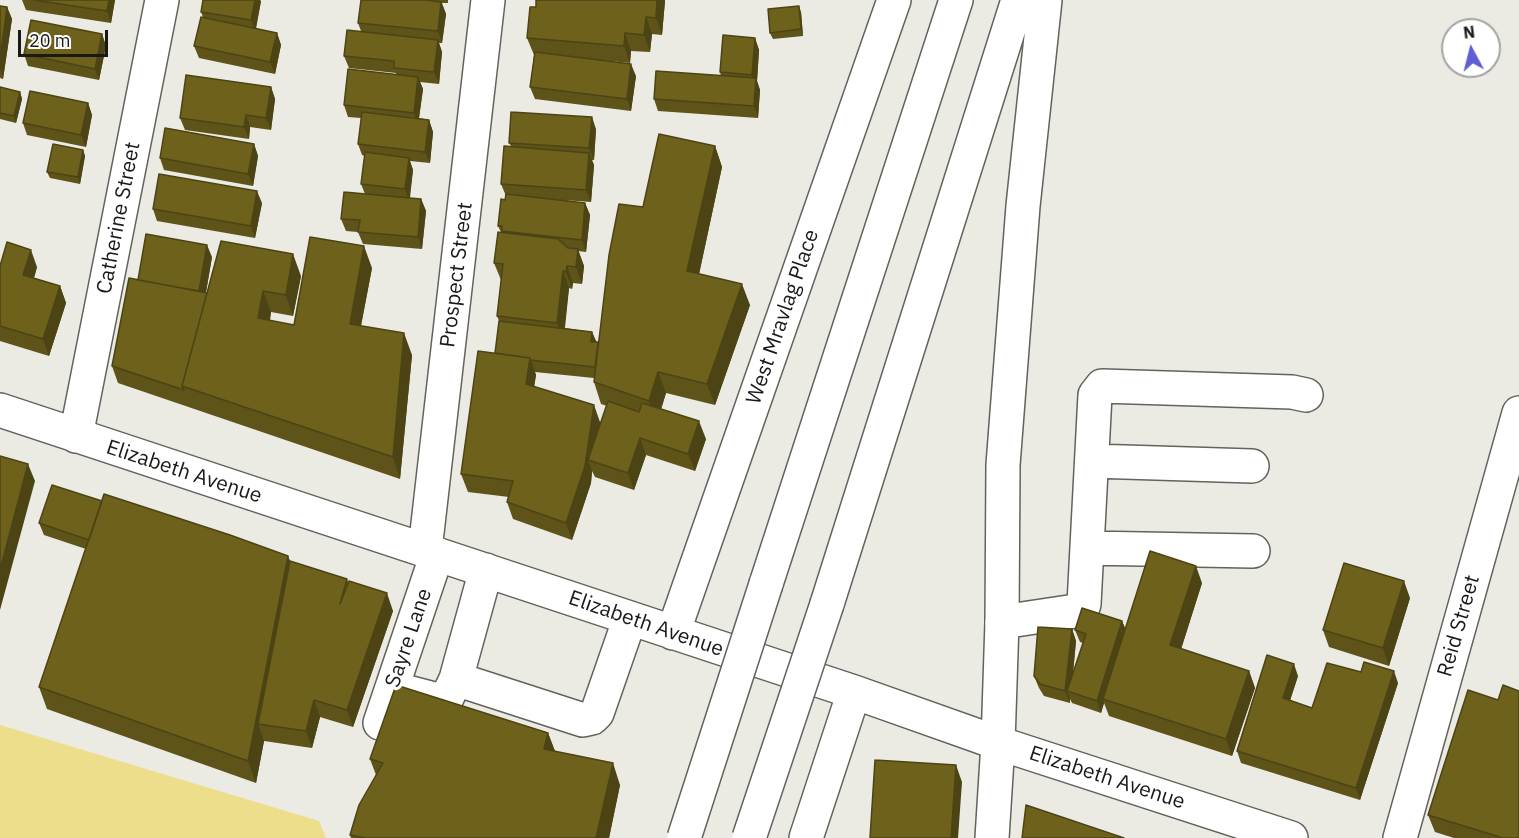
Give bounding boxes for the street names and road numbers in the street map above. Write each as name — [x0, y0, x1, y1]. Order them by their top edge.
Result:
street label: Catherine Street — [92, 140, 146, 296]
street label: Prospect Street — [436, 201, 478, 349]
street label: West Mravlag Place — [741, 226, 825, 408]
street label: Elizabeth Avenue — [103, 435, 265, 509]
street label: Reid Street — [1432, 572, 1486, 680]
street label: Sayre Lane — [380, 585, 438, 691]
street label: Elizabeth Avenue — [565, 586, 727, 662]
street label: Elizabeth Avenue — [1026, 741, 1188, 815]

